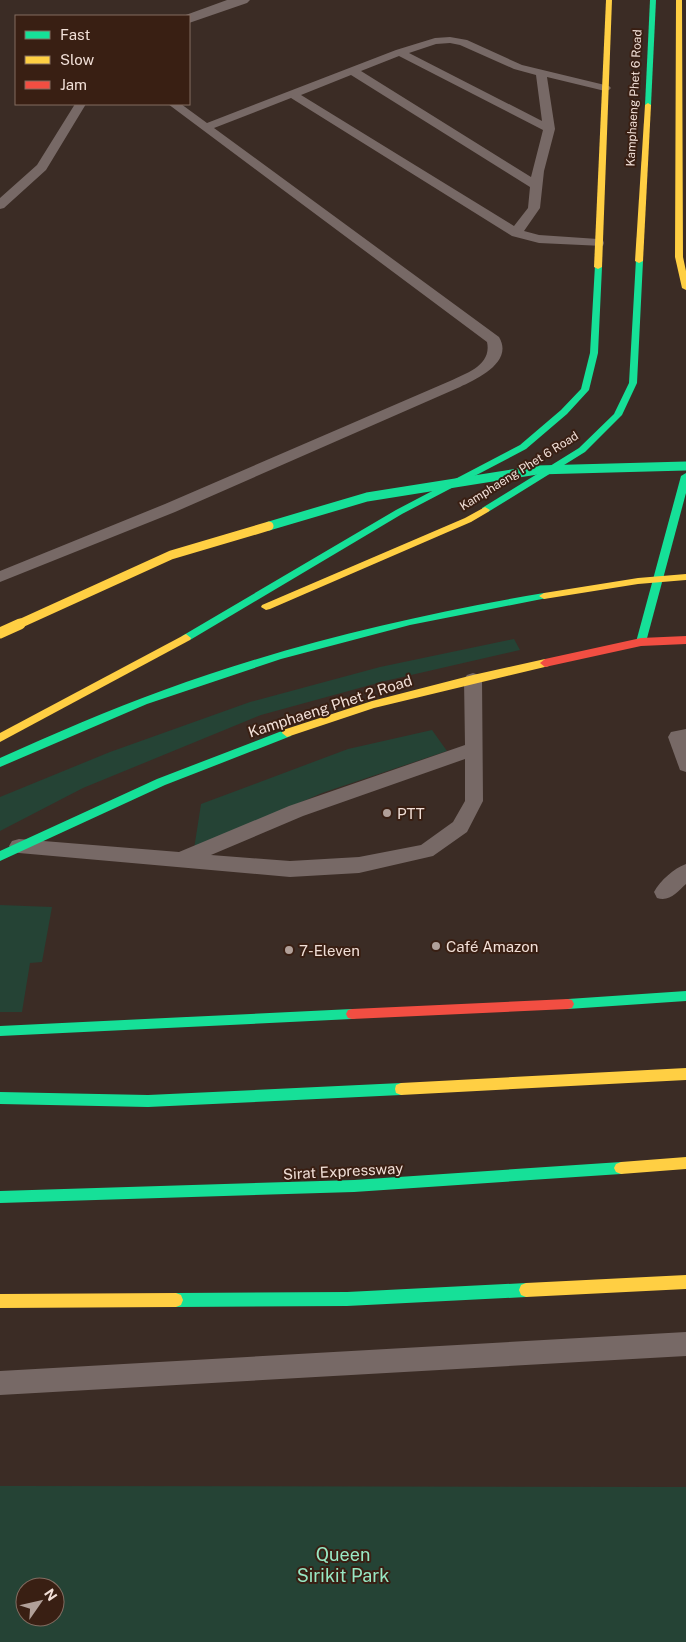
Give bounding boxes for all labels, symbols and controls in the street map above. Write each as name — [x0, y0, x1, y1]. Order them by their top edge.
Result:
legend — [15, 15, 190, 105]
text: Fast — [60, 26, 90, 43]
street label: Kamphaeng Phet 6 Road — [623, 29, 645, 167]
text: Slow — [60, 51, 95, 68]
text: Jam — [60, 76, 87, 93]
street label: Kamphaeng Phet 6 Road — [457, 429, 581, 513]
street label: Kamphaeng Phet 2 Road — [246, 671, 414, 741]
place label: PTT — [397, 805, 425, 822]
marker: PTT — [381, 807, 393, 819]
place label: Café Amazon — [446, 938, 538, 955]
marker: Café Amazon — [430, 940, 442, 952]
place label: 7-Eleven — [299, 942, 360, 959]
marker: 7-Eleven — [283, 944, 295, 956]
street label: Sirat Expressway — [282, 1159, 404, 1183]
park label: Queen Sirikit Park — [297, 1544, 389, 1586]
north arrow — [15, 1577, 65, 1627]
text: N — [41, 1586, 60, 1604]

